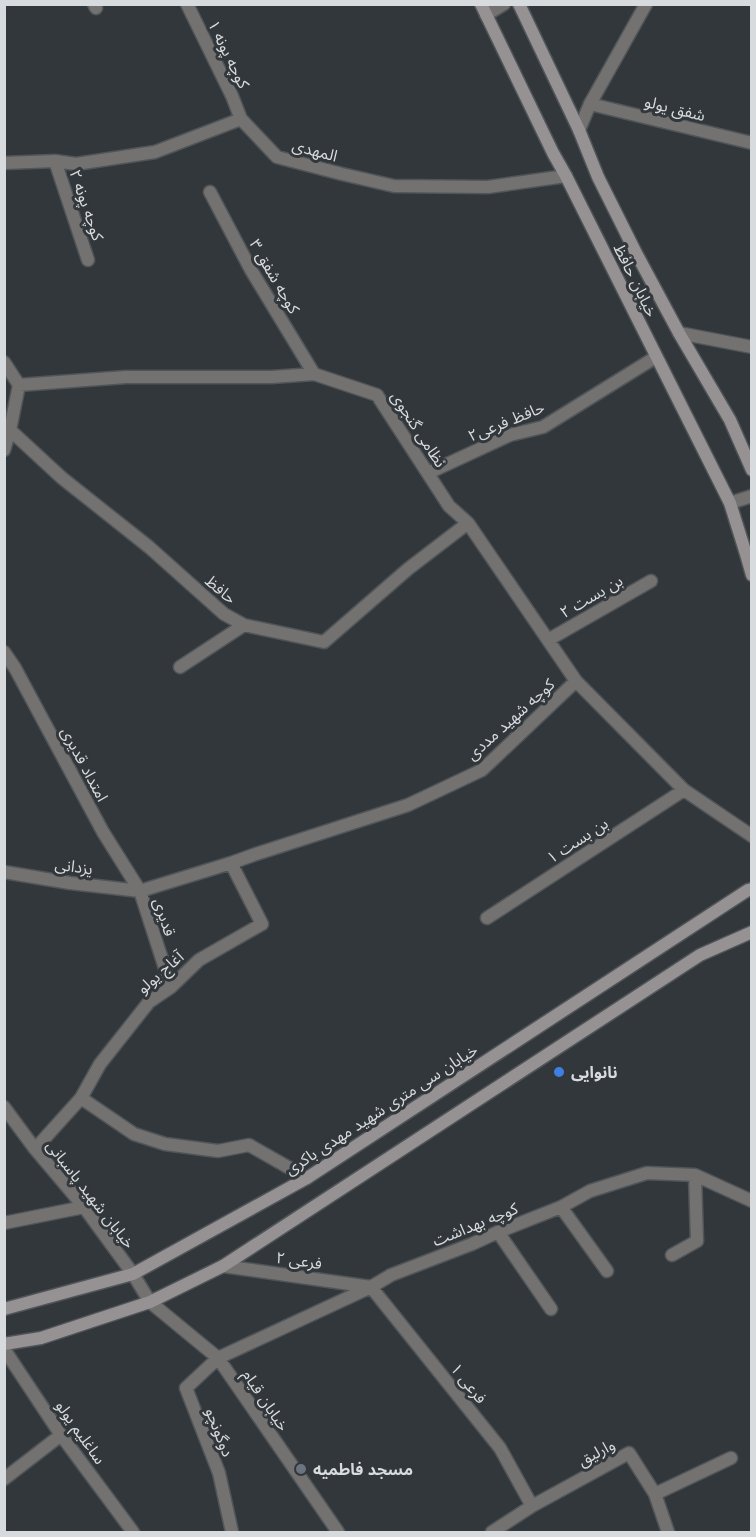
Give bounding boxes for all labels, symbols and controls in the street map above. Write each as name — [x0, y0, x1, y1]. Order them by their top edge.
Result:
street label: کوچه پونه ۱ — [203, 17, 253, 92]
street label: شفق یولو — [642, 93, 707, 126]
street label: المهدی — [290, 136, 339, 166]
street label: کوچه پونه ۲ — [64, 167, 107, 244]
street label: کوچه شفق ۳ — [245, 236, 303, 318]
street label: خیابان حافظ — [610, 241, 660, 320]
street label: نظامی گنجوی — [387, 388, 449, 471]
street label: حافظ فرعی۲ — [465, 398, 547, 445]
street label: حافظ — [202, 572, 239, 607]
street label: بن بست ۲ — [557, 572, 626, 622]
street label: کوچه شهید مددی — [463, 675, 559, 765]
street label: امتداد قدیری — [57, 724, 111, 805]
street label: بن بست ۱ — [544, 814, 612, 867]
street label: یزدانی — [54, 855, 94, 879]
street label: قدیری — [149, 896, 179, 939]
street label: آغاج یولو — [134, 947, 190, 1000]
street label: خیابان سی متری شهید مهدی باکری — [282, 1041, 481, 1179]
place label: نانوایی — [571, 1064, 618, 1082]
marker: نانوایی — [552, 1065, 566, 1079]
street label: خیابان شهید پاسبانی — [42, 1137, 138, 1253]
street label: کوچه بهداشت — [430, 1199, 521, 1251]
street label: فرعی ۲ — [275, 1249, 323, 1273]
street label: فرعی ۱ — [447, 1360, 490, 1407]
street label: خیابان قیام — [236, 1367, 292, 1436]
street label: ساغلیم یولو — [49, 1397, 109, 1470]
street label: دوگونچو — [201, 1405, 237, 1460]
street label: وارلیق — [575, 1436, 619, 1471]
place label: مسجد فاطمیه — [313, 1461, 413, 1479]
marker: مسجد فاطمیه — [294, 1462, 308, 1476]

